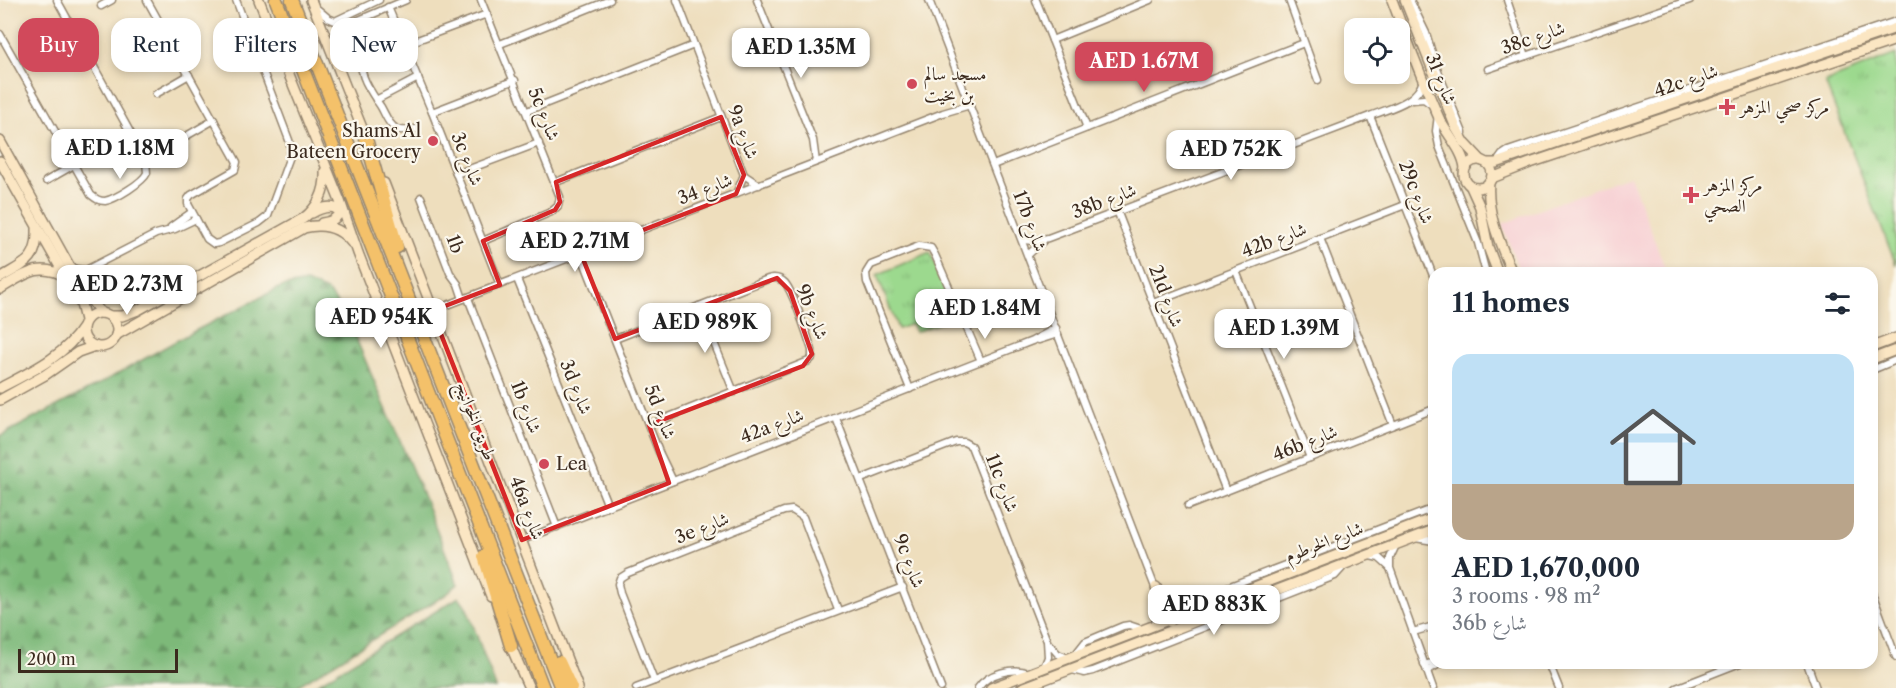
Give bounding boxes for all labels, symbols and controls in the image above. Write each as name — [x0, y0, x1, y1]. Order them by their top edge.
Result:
street label: 38c شارع — [1498, 17, 1569, 63]
chip: Buy — [18, 18, 99, 72]
chip: Rent — [111, 18, 201, 72]
chip: Filters — [213, 18, 318, 72]
chip: New — [330, 18, 418, 72]
map controls — [1344, 18, 1410, 84]
button: locate — [1344, 18, 1410, 84]
pin: AED 1.35M — [732, 28, 870, 79]
text: AED 1.35M — [746, 35, 856, 59]
pin: AED 1.67M — [1075, 42, 1213, 93]
text: AED 1.67M — [1089, 49, 1199, 73]
street label: شارع 31 — [1417, 50, 1461, 109]
street label: 42c شارع — [1651, 60, 1722, 106]
place label: مسجد سالم بن بخيت — [924, 63, 986, 106]
marker: مسجد سالم بن بخيت — [905, 77, 919, 91]
street label: 5c شارع — [520, 84, 565, 145]
place label: مركز صحي المزهر — [1738, 96, 1829, 124]
marker: مركز صحي المزهر — [1718, 98, 1736, 116]
street label: 9a شارع — [719, 102, 763, 163]
place label: Shams Al Bateen Grocery — [286, 120, 422, 163]
pin: AED 1.18M — [51, 129, 189, 180]
street label: 3c شارع — [443, 129, 488, 190]
pin: AED 752K — [1169, 130, 1293, 181]
marker: Shams Al Bateen Grocery — [426, 134, 440, 148]
text: AED 1.18M — [65, 136, 175, 160]
text: AED 752K — [1180, 137, 1282, 161]
street label: 29c شارع — [1390, 157, 1438, 228]
street label: شارع 34 — [675, 169, 737, 213]
place label: مركز المزهر الصحي — [1702, 174, 1762, 223]
street label: 38b شارع — [1069, 179, 1141, 227]
marker: مركز المزهر الصحي — [1682, 186, 1700, 204]
street label: 17b شارع — [1005, 187, 1052, 256]
street label: 42b شارع — [1238, 218, 1311, 266]
pin: AED 2.71M — [506, 222, 644, 273]
text: AED 2.71M — [520, 229, 630, 253]
street label: 1b — [442, 232, 469, 257]
street label: 21d شارع — [1140, 262, 1188, 332]
pin: AED 2.73M — [58, 265, 196, 316]
text: AED 2.73M — [71, 272, 183, 296]
street label: 9b شارع — [787, 281, 833, 344]
text: 11 homes — [1452, 287, 1570, 319]
icon: filters — [1821, 287, 1854, 320]
pin: AED 1.84M — [916, 289, 1054, 340]
text: AED 1.84M — [929, 296, 1041, 320]
pin: AED 954K — [319, 298, 443, 349]
pin: AED 989K — [643, 303, 767, 354]
text: AED 954K — [329, 305, 433, 329]
pin: AED 1.39M — [1215, 309, 1353, 360]
text: AED 989K — [653, 310, 757, 334]
text: AED 1.39M — [1228, 316, 1340, 340]
street label: 3d شارع — [551, 356, 597, 419]
street label: 1b شارع — [502, 378, 546, 438]
street label: طريق الخوانيج — [446, 379, 501, 465]
street label: 5d شارع — [636, 382, 680, 444]
icon: home — [1599, 393, 1707, 501]
street label: 42a شارع — [737, 404, 808, 452]
street label: 46b شارع — [1269, 420, 1342, 470]
street label: 11c شارع — [977, 451, 1023, 517]
place label: Lea — [556, 453, 588, 475]
marker: Lea — [537, 457, 551, 471]
street label: 46a شارع — [501, 473, 549, 544]
street label: 3e شارع — [672, 507, 734, 552]
street label: شارع الخرطوم — [1282, 517, 1368, 572]
street label: 9c شارع — [885, 531, 929, 593]
text: AED 1,670,000 — [1452, 552, 1640, 584]
text: 3 rooms · 98 m² — [1452, 584, 1600, 608]
pin: AED 883K — [1152, 585, 1276, 636]
text: AED 883K — [1162, 592, 1266, 616]
text: 36b شارع — [1452, 611, 1527, 635]
scale bar — [18, 646, 178, 674]
text: 200 m — [27, 649, 76, 669]

